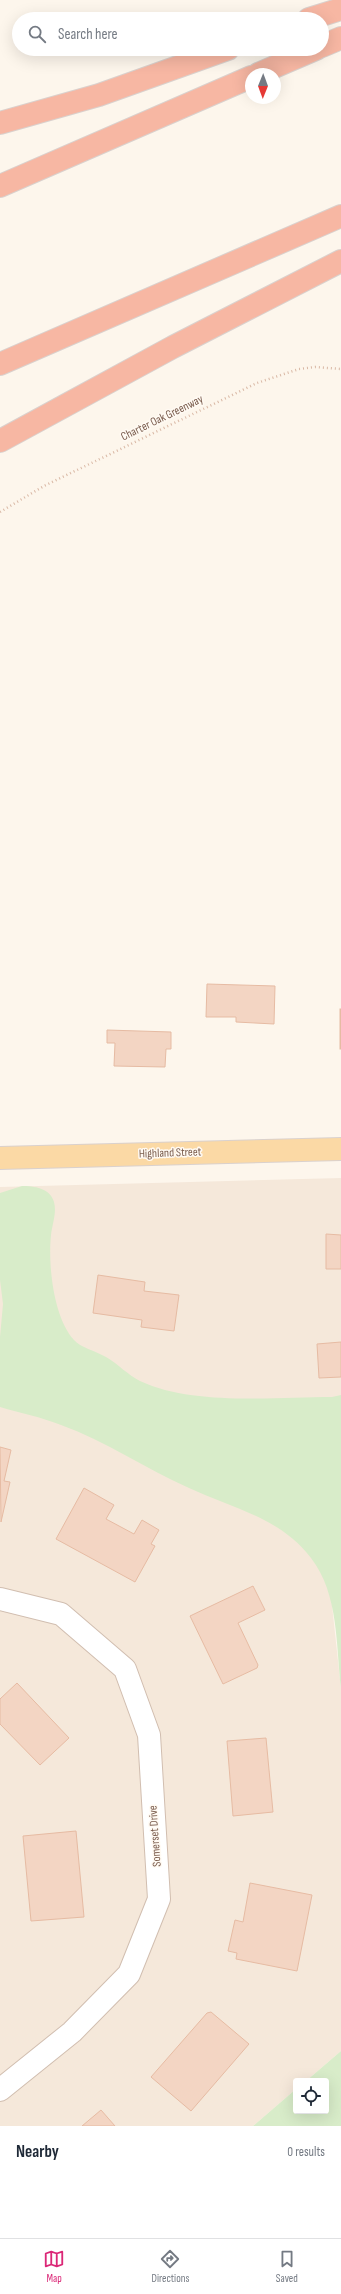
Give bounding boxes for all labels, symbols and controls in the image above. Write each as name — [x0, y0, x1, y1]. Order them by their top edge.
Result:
search box — [12, 12, 329, 56]
icon: search — [26, 23, 48, 45]
text: Search here — [58, 25, 118, 44]
north arrow — [245, 68, 281, 104]
street label: Charter Oak Greenway — [118, 391, 206, 444]
street label: Highland Street — [139, 1144, 202, 1162]
street label: Somerset Drive — [145, 1805, 165, 1867]
map controls — [293, 2078, 329, 2114]
button: locate — [293, 2078, 329, 2114]
text: Nearby — [16, 2142, 59, 2162]
text: 0 results — [287, 2144, 325, 2160]
tab: Map — [43, 2248, 65, 2285]
tab: Directions — [152, 2248, 189, 2285]
tab: Saved — [276, 2248, 298, 2285]

